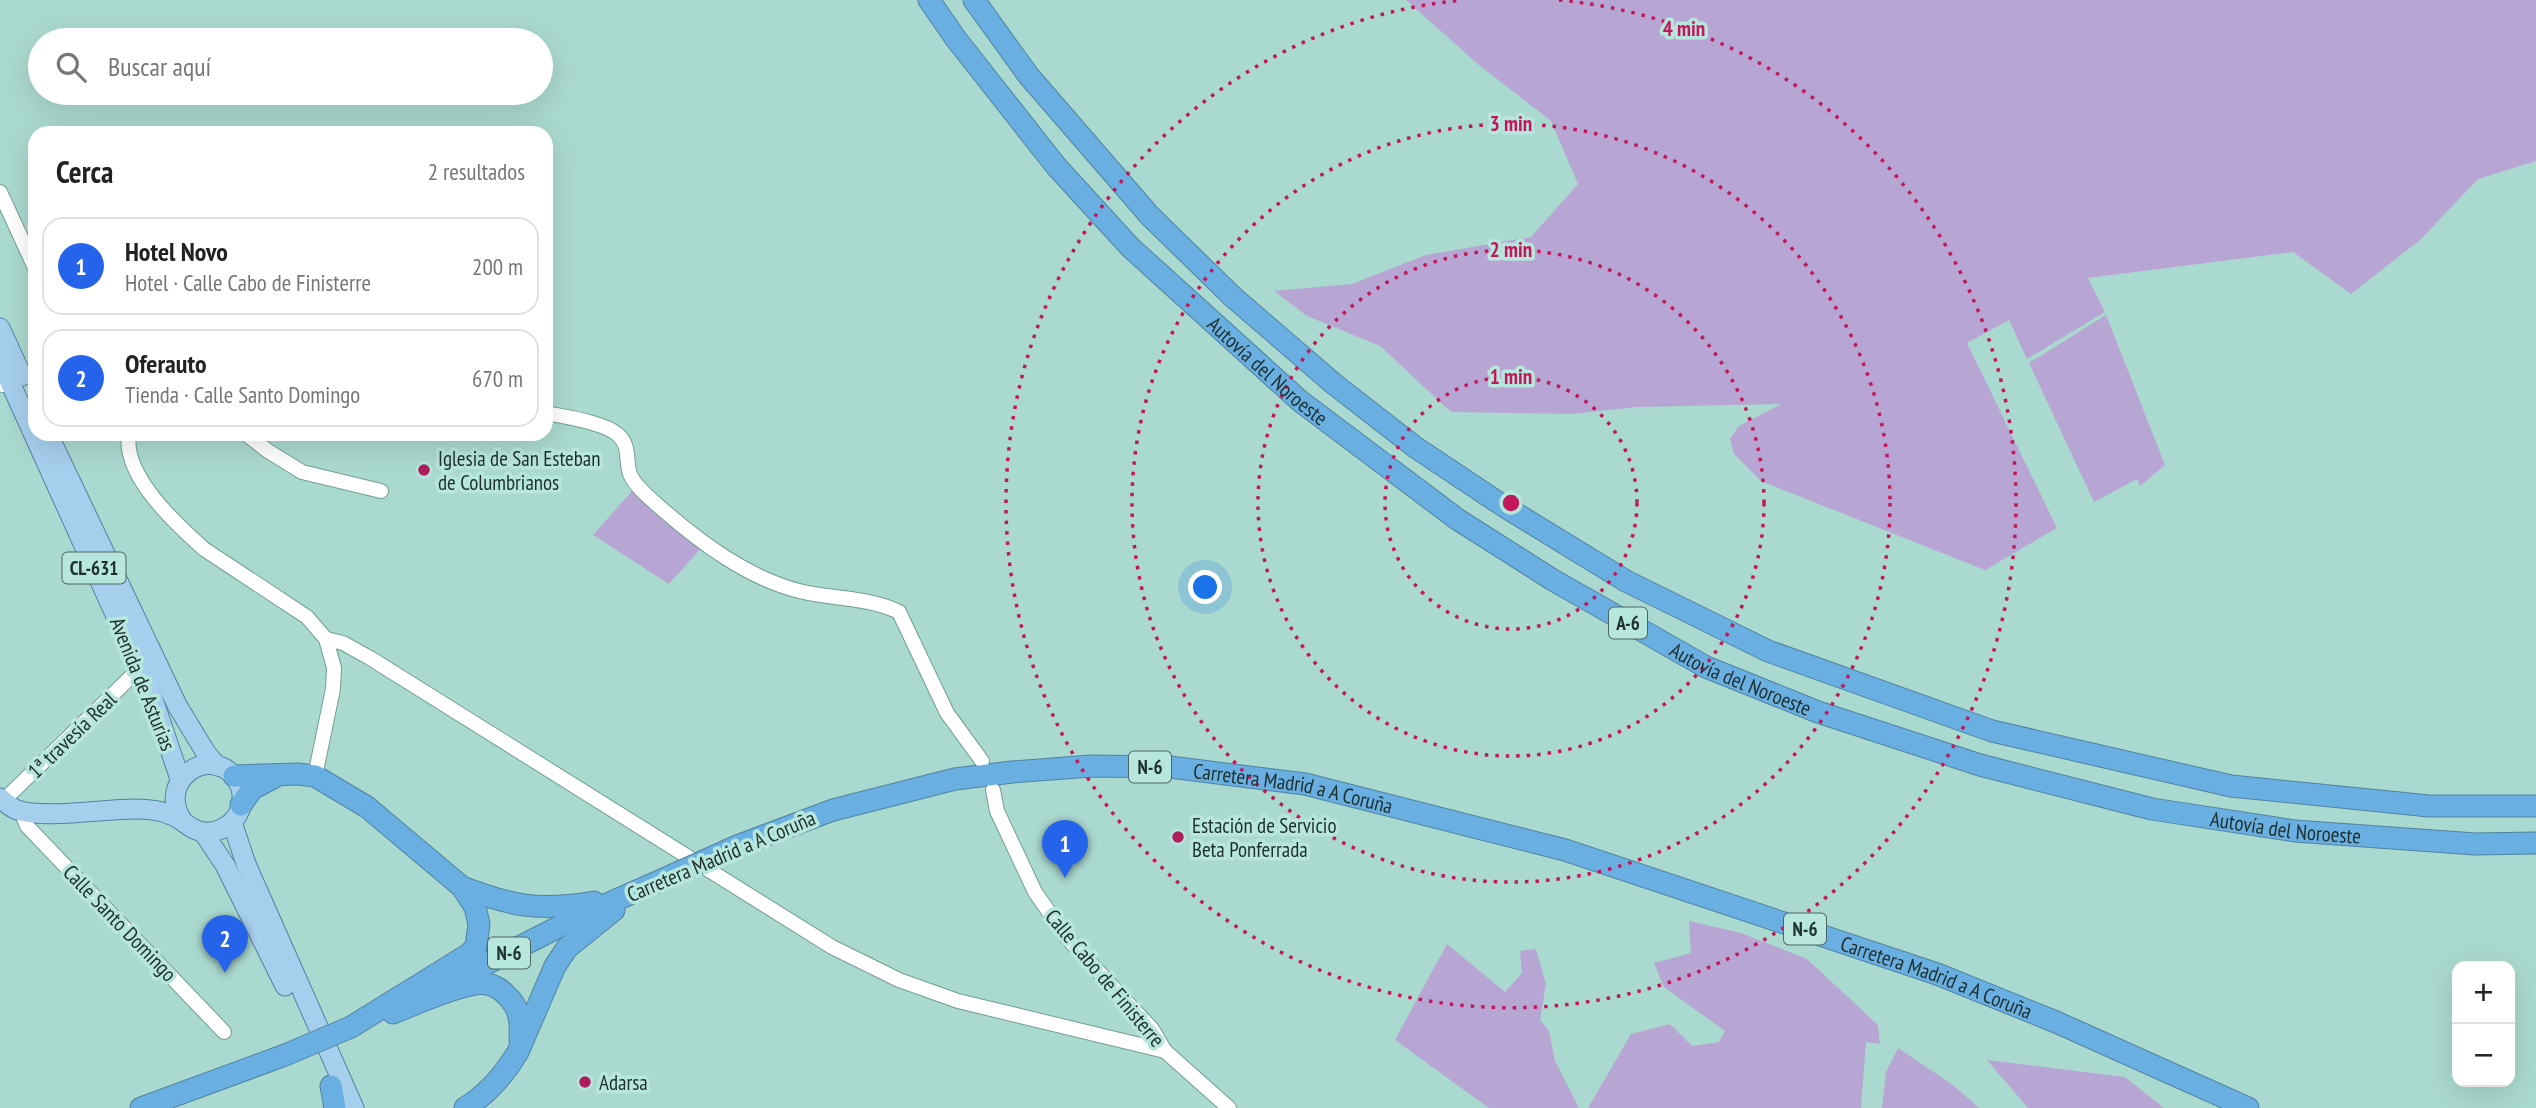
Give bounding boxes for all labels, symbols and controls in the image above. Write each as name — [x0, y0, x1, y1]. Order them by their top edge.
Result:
text: 4 min — [1663, 15, 1705, 42]
search box — [28, 28, 553, 105]
icon: search — [52, 48, 90, 86]
text: Buscar aquí — [108, 50, 211, 83]
text: 3 min — [1490, 110, 1532, 137]
text: Cerca — [56, 152, 113, 191]
text: 2 resultados — [428, 157, 525, 186]
text: Hotel Novo — [125, 235, 228, 268]
text: 2 min — [1490, 236, 1532, 263]
text: 1 — [76, 252, 87, 281]
text: 200 m — [472, 252, 523, 281]
text: Hotel · Calle Cabo de Finisterre — [125, 268, 371, 297]
street label: Autovía del Noroeste — [1202, 310, 1333, 431]
text: Oferauto — [125, 347, 207, 380]
text: 1 min — [1490, 363, 1532, 390]
text: 2 — [76, 364, 87, 393]
text: 670 m — [472, 364, 523, 393]
text: Tienda · Calle Santo Domingo — [125, 380, 360, 409]
place label: Iglesia de San Esteban de Columbrianos — [438, 445, 600, 496]
marker: Iglesia de San Esteban de Columbrianos — [416, 462, 432, 478]
centre of rings — [1499, 491, 1523, 515]
road number: CL-631 — [62, 552, 126, 583]
your location — [1188, 570, 1222, 604]
road number: A-6 — [1609, 608, 1647, 638]
street label: Avenida de Asturias — [104, 613, 182, 755]
street label: Autovía del Noroeste — [1665, 636, 1815, 721]
street label: 1ª travesía Real — [22, 686, 122, 784]
road number: N-6 — [1129, 752, 1171, 782]
street label: Carretera Madrid a A Coruña — [1192, 757, 1396, 819]
street label: Carretera Madrid a A Coruña — [623, 804, 819, 908]
street label: Autovía del Noroeste — [2208, 805, 2362, 849]
place label: Estación de Servicio Beta Ponferrada — [1192, 812, 1337, 863]
pin: 1 — [1042, 820, 1088, 878]
marker: Estación de Servicio Beta Ponferrada — [1170, 829, 1186, 845]
street label: Calle Santo Domingo — [57, 859, 183, 987]
street label: Calle Cabo de Finisterre — [1039, 904, 1171, 1052]
road number: N-6 — [1784, 914, 1826, 945]
pin: 2 — [202, 915, 248, 973]
street label: Carretera Madrid a A Coruña — [1837, 929, 2036, 1025]
road number: N-6 — [488, 937, 530, 968]
map controls — [2452, 961, 2515, 1087]
button: + — [2452, 961, 2515, 1024]
button: − — [2452, 1024, 2515, 1087]
place label: Adarsa — [599, 1069, 648, 1096]
marker: Adarsa — [577, 1074, 593, 1090]

